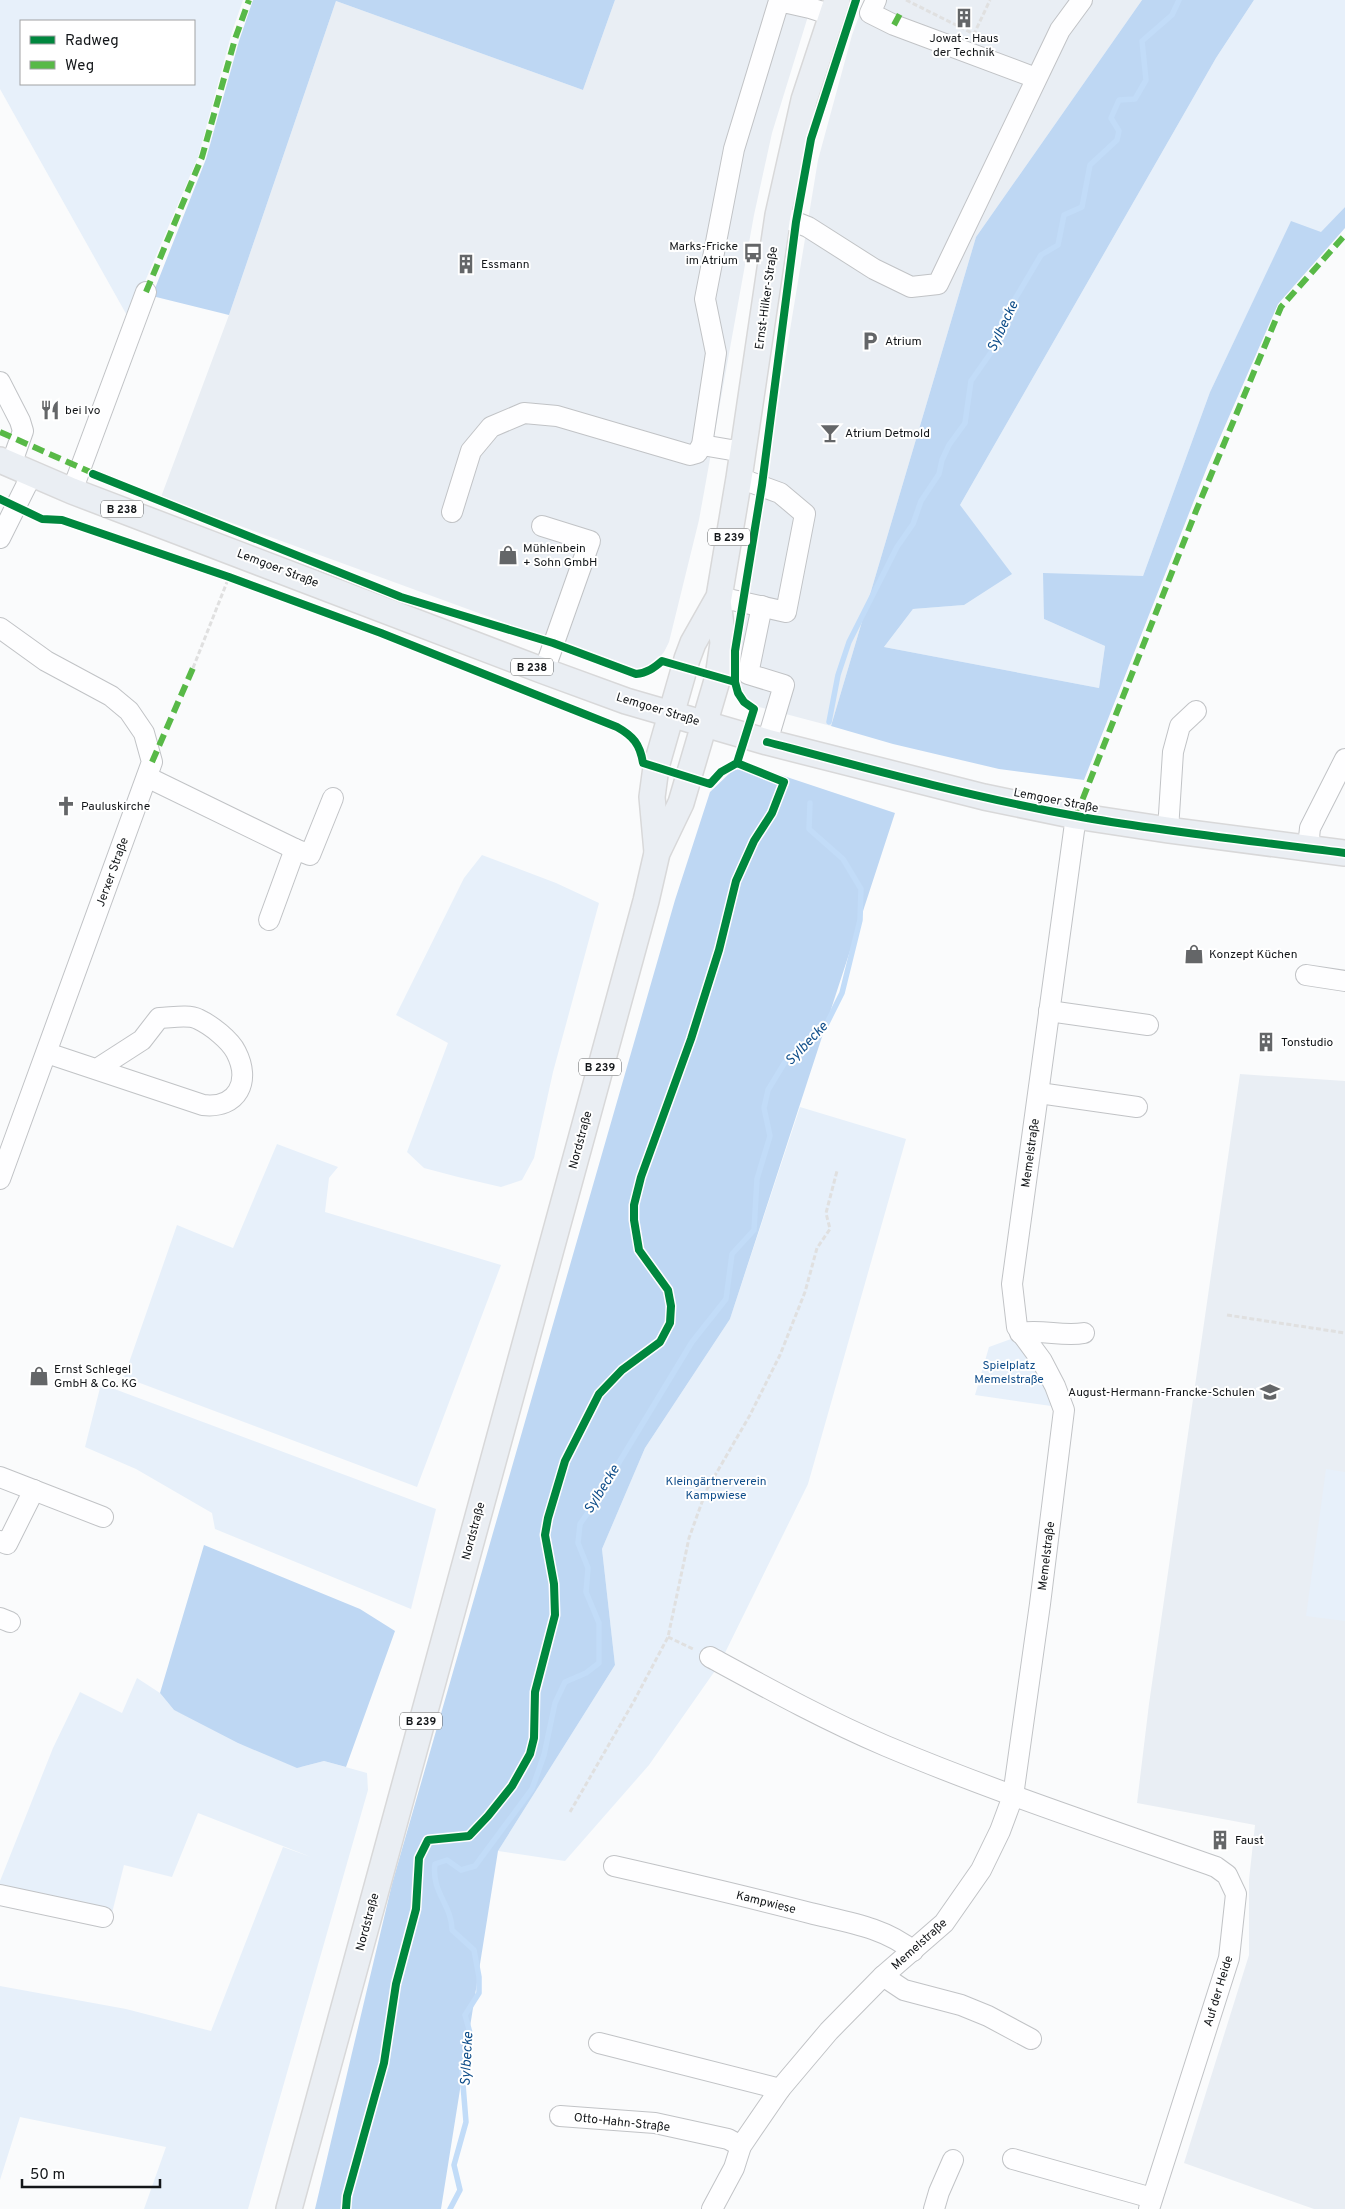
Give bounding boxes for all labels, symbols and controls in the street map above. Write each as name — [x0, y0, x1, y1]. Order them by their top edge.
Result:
building icon: Jowat - Haus der Technik — [953, 7, 975, 29]
legend — [20, 20, 195, 85]
place label: Jowat - Haus der Technik — [929, 31, 999, 61]
text: Radweg — [65, 32, 119, 51]
text: Weg — [65, 57, 94, 76]
place label: Marks-Fricke im Atrium — [669, 239, 738, 269]
bus stop icon: Marks-Fricke im Atrium — [742, 242, 764, 264]
street label: Ernst-Hilker-Straße — [752, 246, 782, 351]
building icon: Essmann — [455, 253, 477, 275]
place label: Essmann — [481, 257, 530, 273]
water label: Sylbecke — [984, 298, 1023, 355]
parking icon: Atrium — [859, 330, 881, 352]
place label: Atrium — [885, 334, 922, 350]
restaurant icon: bei Ivo — [39, 399, 61, 421]
place label: bei Ivo — [65, 403, 101, 419]
bar icon: Atrium Detmold — [819, 422, 841, 444]
place label: Atrium Detmold — [845, 426, 930, 442]
road number: B 238 — [101, 500, 143, 518]
road number: B 239 — [708, 528, 750, 546]
place label: Mühlenbein + Sohn GmbH — [523, 541, 597, 571]
shop icon: Mühlenbein + Sohn GmbH — [497, 544, 519, 566]
street label: Lemgoer Straße — [235, 546, 321, 592]
road number: B 238 — [511, 659, 553, 676]
street label: Lemgoer Straße — [614, 690, 701, 730]
street label: Lemgoer Straße — [1012, 785, 1100, 817]
church icon: Pauluskirche — [55, 795, 77, 817]
place label: Pauluskirche — [81, 799, 150, 815]
street label: Jerxer Straße — [93, 836, 133, 909]
shop icon: Konzept Küchen — [1183, 943, 1205, 965]
place label: Konzept Küchen — [1209, 947, 1297, 963]
water label: Sylbecke — [782, 1018, 833, 1069]
building icon: Tonstudio — [1255, 1031, 1277, 1053]
place label: Tonstudio — [1281, 1035, 1334, 1051]
road number: B 239 — [579, 1058, 621, 1076]
street label: Nordstraße — [566, 1109, 596, 1171]
street label: Memelstraße — [1018, 1118, 1044, 1189]
park label: Spielplatz Memelstraße — [974, 1358, 1044, 1388]
place label: Ernst Schlegel GmbH & Co. KG — [54, 1362, 137, 1392]
shop icon: Ernst Schlegel GmbH & Co. KG — [28, 1365, 50, 1387]
school or university icon: August-Hermann-Francke-Schulen — [1259, 1381, 1281, 1403]
place label: August-Hermann-Francke-Schulen — [1068, 1385, 1255, 1401]
water label: Sylbecke — [581, 1462, 624, 1517]
park label: Kleingärtnerverein Kampwiese — [665, 1474, 767, 1504]
street label: Nordstraße — [459, 1500, 489, 1562]
street label: Memelstraße — [1035, 1521, 1059, 1592]
road number: B 239 — [400, 1712, 442, 1730]
building icon: Faust — [1209, 1829, 1231, 1851]
place label: Faust — [1235, 1833, 1264, 1849]
street label: Kampwiese — [734, 1888, 797, 1918]
street label: Nordstraße — [353, 1891, 383, 1953]
street label: Memelstraße — [888, 1916, 951, 1974]
street label: Auf der Heide — [1201, 1954, 1237, 2029]
water label: Sylbecke — [458, 2031, 477, 2087]
street label: Otto-Hahn-Straße — [573, 2110, 671, 2136]
scale bar — [22, 2156, 160, 2188]
text: 50 m — [30, 2166, 65, 2185]

